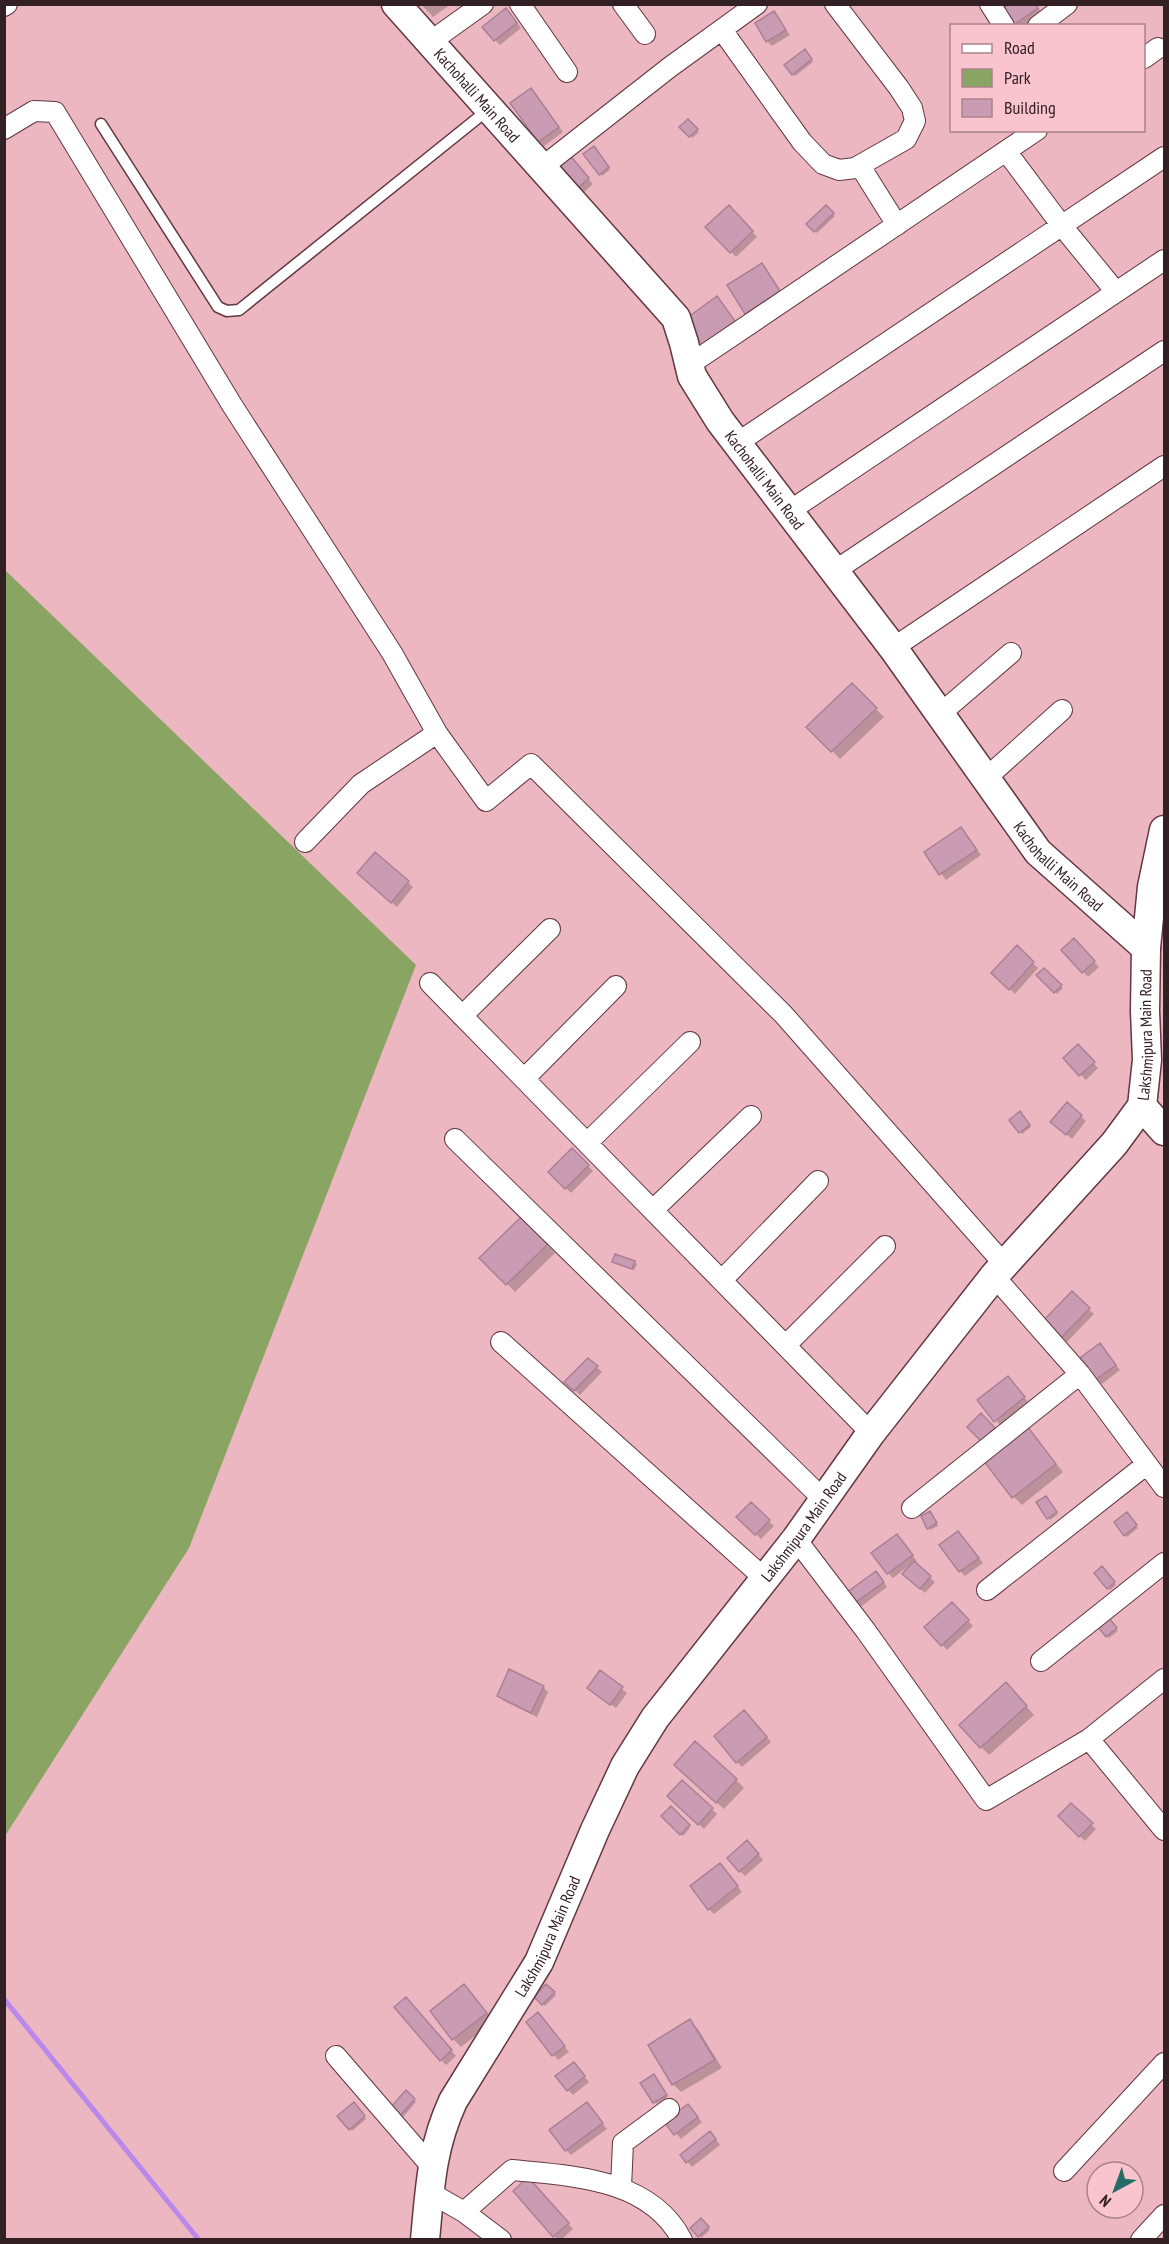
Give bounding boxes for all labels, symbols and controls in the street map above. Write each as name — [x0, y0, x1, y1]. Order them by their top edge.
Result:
legend — [950, 24, 1145, 132]
text: Road — [1004, 36, 1035, 59]
street label: Kachohalli Main Road — [430, 44, 524, 146]
text: Park — [1004, 66, 1031, 89]
text: Building — [1004, 96, 1056, 119]
street label: Kachohalli Main Road — [721, 426, 809, 533]
street label: Kachohalli Main Road — [1009, 817, 1108, 915]
street label: Lakshmipura Main Road — [1133, 969, 1157, 1101]
street label: Lakshmipura Main Road — [756, 1468, 850, 1585]
street label: Lakshmipura Main Road — [510, 1873, 584, 2000]
north arrow — [1085, 2160, 1145, 2220]
text: N — [1095, 2191, 1115, 2212]

